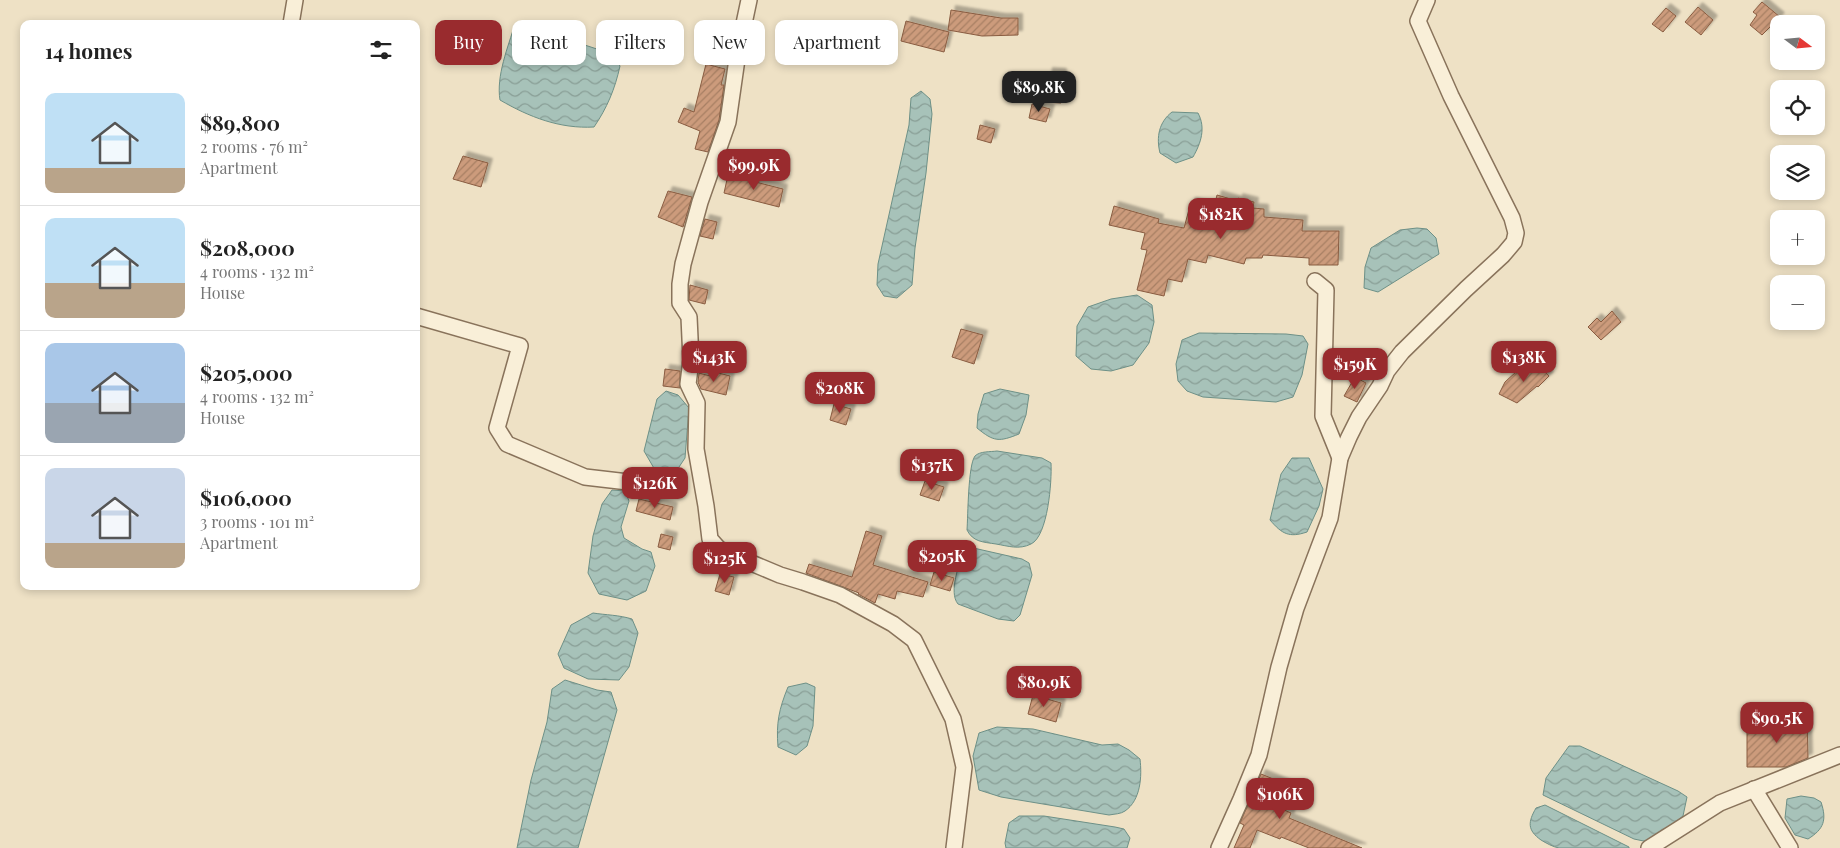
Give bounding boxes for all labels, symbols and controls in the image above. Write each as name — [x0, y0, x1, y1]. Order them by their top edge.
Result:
north arrow — [1770, 15, 1825, 70]
map controls — [1770, 15, 1825, 330]
chip: Buy — [435, 20, 502, 65]
chip: Rent — [512, 20, 586, 65]
chip: Filters — [596, 20, 684, 65]
chip: New — [694, 20, 765, 65]
chip: Apartment — [775, 20, 898, 65]
text: 14 homes — [45, 36, 132, 64]
icon: filters — [367, 36, 395, 64]
pin: $89.8K — [998, 70, 1080, 113]
text: $89.8K — [1013, 76, 1065, 97]
button: locate — [1770, 80, 1825, 135]
text: $89,800 — [200, 108, 280, 136]
icon: home — [85, 113, 145, 173]
text: 2 rooms · 76 m² — [200, 136, 308, 157]
button: layers — [1770, 145, 1825, 200]
pin: $99.9K — [713, 148, 795, 191]
text: $99.9K — [728, 154, 780, 175]
text: Apartment — [200, 157, 278, 178]
pin: $182K — [1186, 198, 1256, 240]
text: $182K — [1199, 203, 1243, 224]
button: + — [1770, 210, 1825, 265]
text: $208,000 — [200, 233, 295, 261]
icon: home — [85, 238, 145, 298]
text: 4 rooms · 132 m² — [200, 261, 314, 282]
button: − — [1770, 275, 1825, 330]
text: House — [200, 282, 245, 303]
pin: $143K — [679, 340, 749, 383]
pin: $138K — [1489, 340, 1559, 383]
text: $143K — [693, 346, 735, 367]
text: $138K — [1502, 346, 1546, 367]
pin: $159K — [1320, 348, 1390, 390]
text: $159K — [1334, 353, 1376, 374]
text: $205,000 — [200, 358, 293, 386]
icon: home — [85, 363, 145, 423]
pin: $208K — [805, 372, 875, 414]
text: $208K — [816, 377, 864, 398]
text: 4 rooms · 132 m² — [200, 386, 314, 407]
text: House — [200, 407, 245, 428]
pin: $137K — [897, 448, 967, 491]
text: $137K — [911, 454, 953, 475]
pin: $126K — [620, 466, 690, 509]
text: $126K — [633, 472, 677, 493]
text: $106,000 — [200, 483, 292, 511]
icon: home — [85, 488, 145, 548]
text: 3 rooms · 101 m² — [200, 511, 314, 532]
text: Apartment — [200, 532, 278, 553]
pin: $205K — [907, 540, 977, 582]
pin: $125K — [690, 542, 760, 584]
text: $205K — [919, 545, 965, 566]
text: $125K — [704, 547, 746, 568]
pin: $80.9K — [1003, 666, 1085, 708]
text: $80.9K — [1018, 671, 1070, 692]
pin: $90.5K — [1736, 702, 1818, 744]
text: $90.5K — [1751, 707, 1803, 728]
pin: $106K — [1245, 778, 1315, 820]
text: $106K — [1257, 783, 1303, 804]

